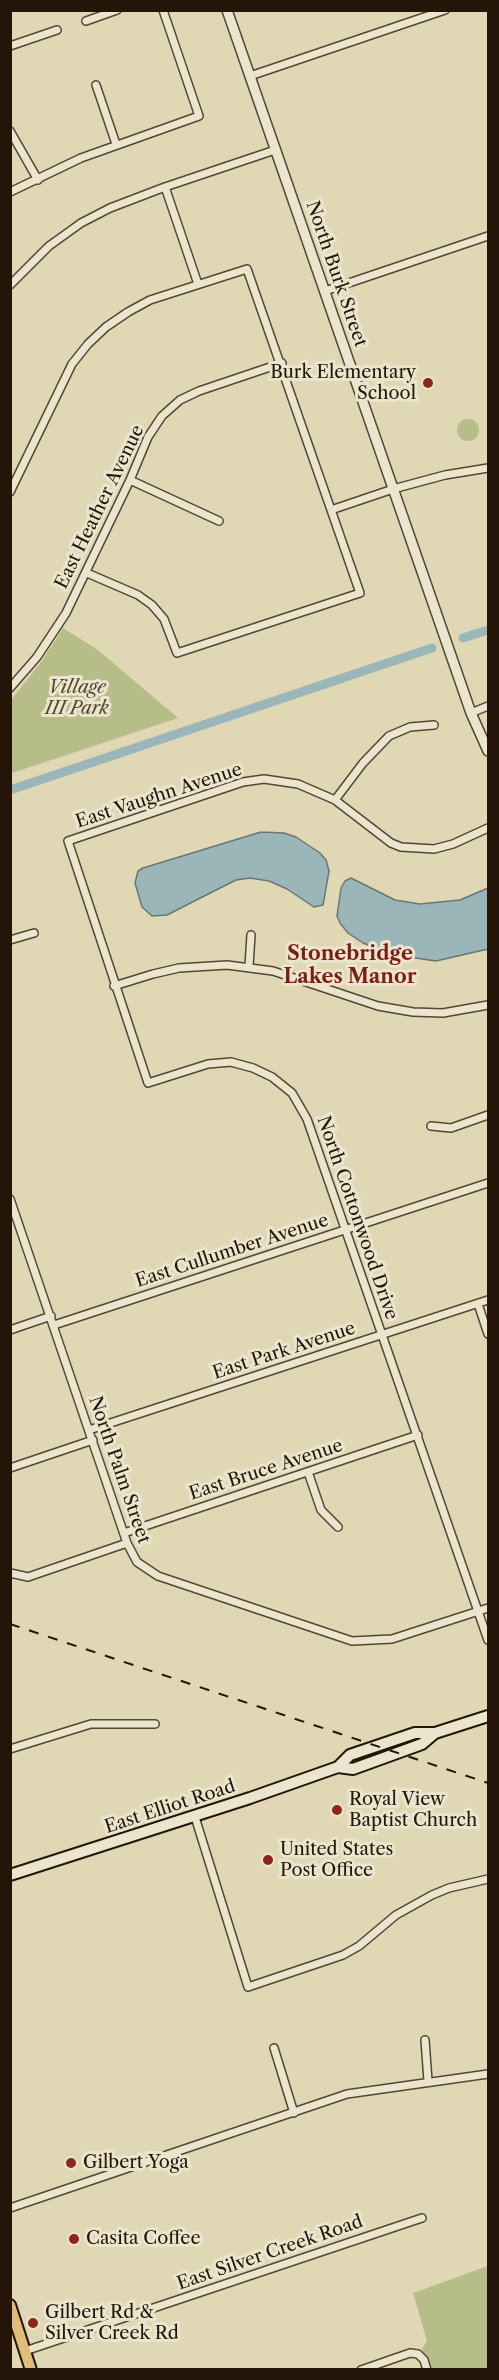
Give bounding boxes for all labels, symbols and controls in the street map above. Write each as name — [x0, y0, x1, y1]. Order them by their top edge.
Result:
street label: North Burk Street — [301, 198, 371, 350]
place label: Burk Elementary School — [270, 362, 416, 404]
marker: Burk Elementary School — [421, 376, 435, 390]
street label: East Heather Avenue — [51, 422, 149, 592]
park label: Village III Park — [45, 677, 109, 720]
street label: East Vaughn Avenue — [73, 759, 245, 833]
district label: Stonebridge Lakes Manor — [283, 942, 417, 989]
street label: North Cottonwood Drive — [312, 1113, 402, 1323]
street label: East Cullumber Avenue — [133, 1210, 331, 1292]
street label: East Park Avenue — [210, 1318, 358, 1384]
street label: North Palm Street — [84, 1393, 154, 1547]
street label: East Bruce Avenue — [186, 1435, 346, 1505]
street label: East Elliot Road — [102, 1776, 238, 1838]
place label: Royal View Baptist Church — [349, 1789, 477, 1832]
marker: Royal View Baptist Church — [330, 1803, 344, 1817]
place label: United States Post Office — [280, 1839, 393, 1882]
marker: United States Post Office — [261, 1853, 275, 1867]
place label: Gilbert Yoga — [83, 2152, 189, 2174]
marker: Gilbert Yoga — [64, 2156, 78, 2170]
street label: East Silver Creek Road — [174, 2211, 366, 2295]
place label: Casita Coffee — [86, 2228, 201, 2250]
marker: Casita Coffee — [67, 2232, 81, 2246]
place label: Gilbert Rd & Silver Creek Rd — [45, 2302, 179, 2344]
marker: Gilbert Rd & Silver Creek Rd — [26, 2316, 40, 2330]

